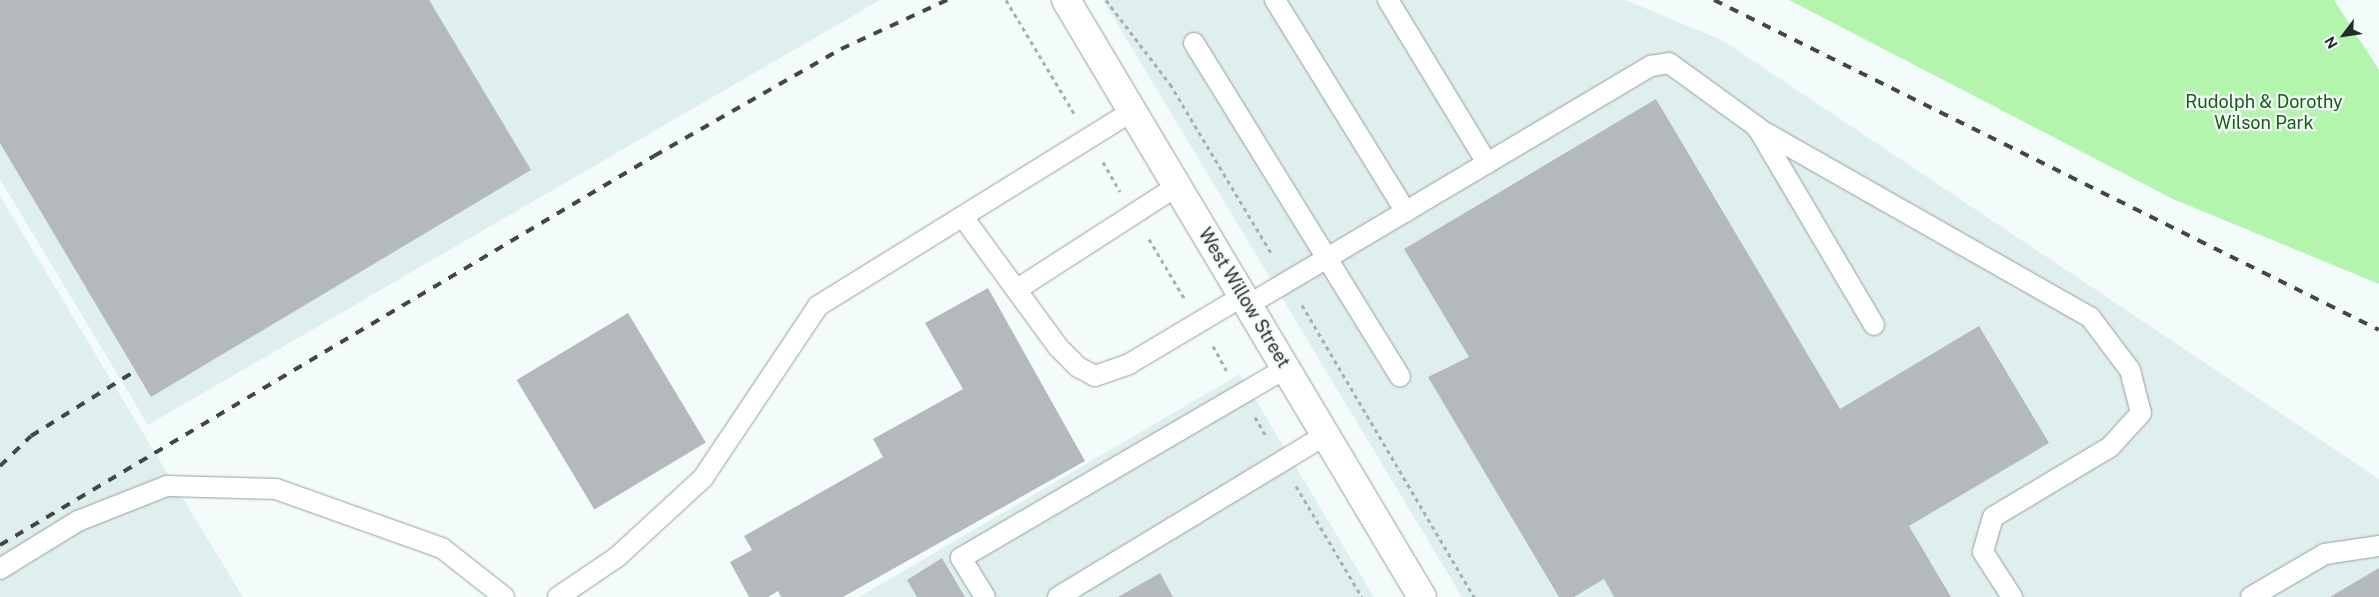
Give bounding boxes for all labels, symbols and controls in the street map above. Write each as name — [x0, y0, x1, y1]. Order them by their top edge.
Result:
north arrow — [2319, 10, 2369, 60]
text: N — [2321, 34, 2341, 52]
park label: Rudolph & Dorothy Wilson Park — [2185, 92, 2343, 134]
street label: West Willow Street — [1194, 224, 1294, 372]

